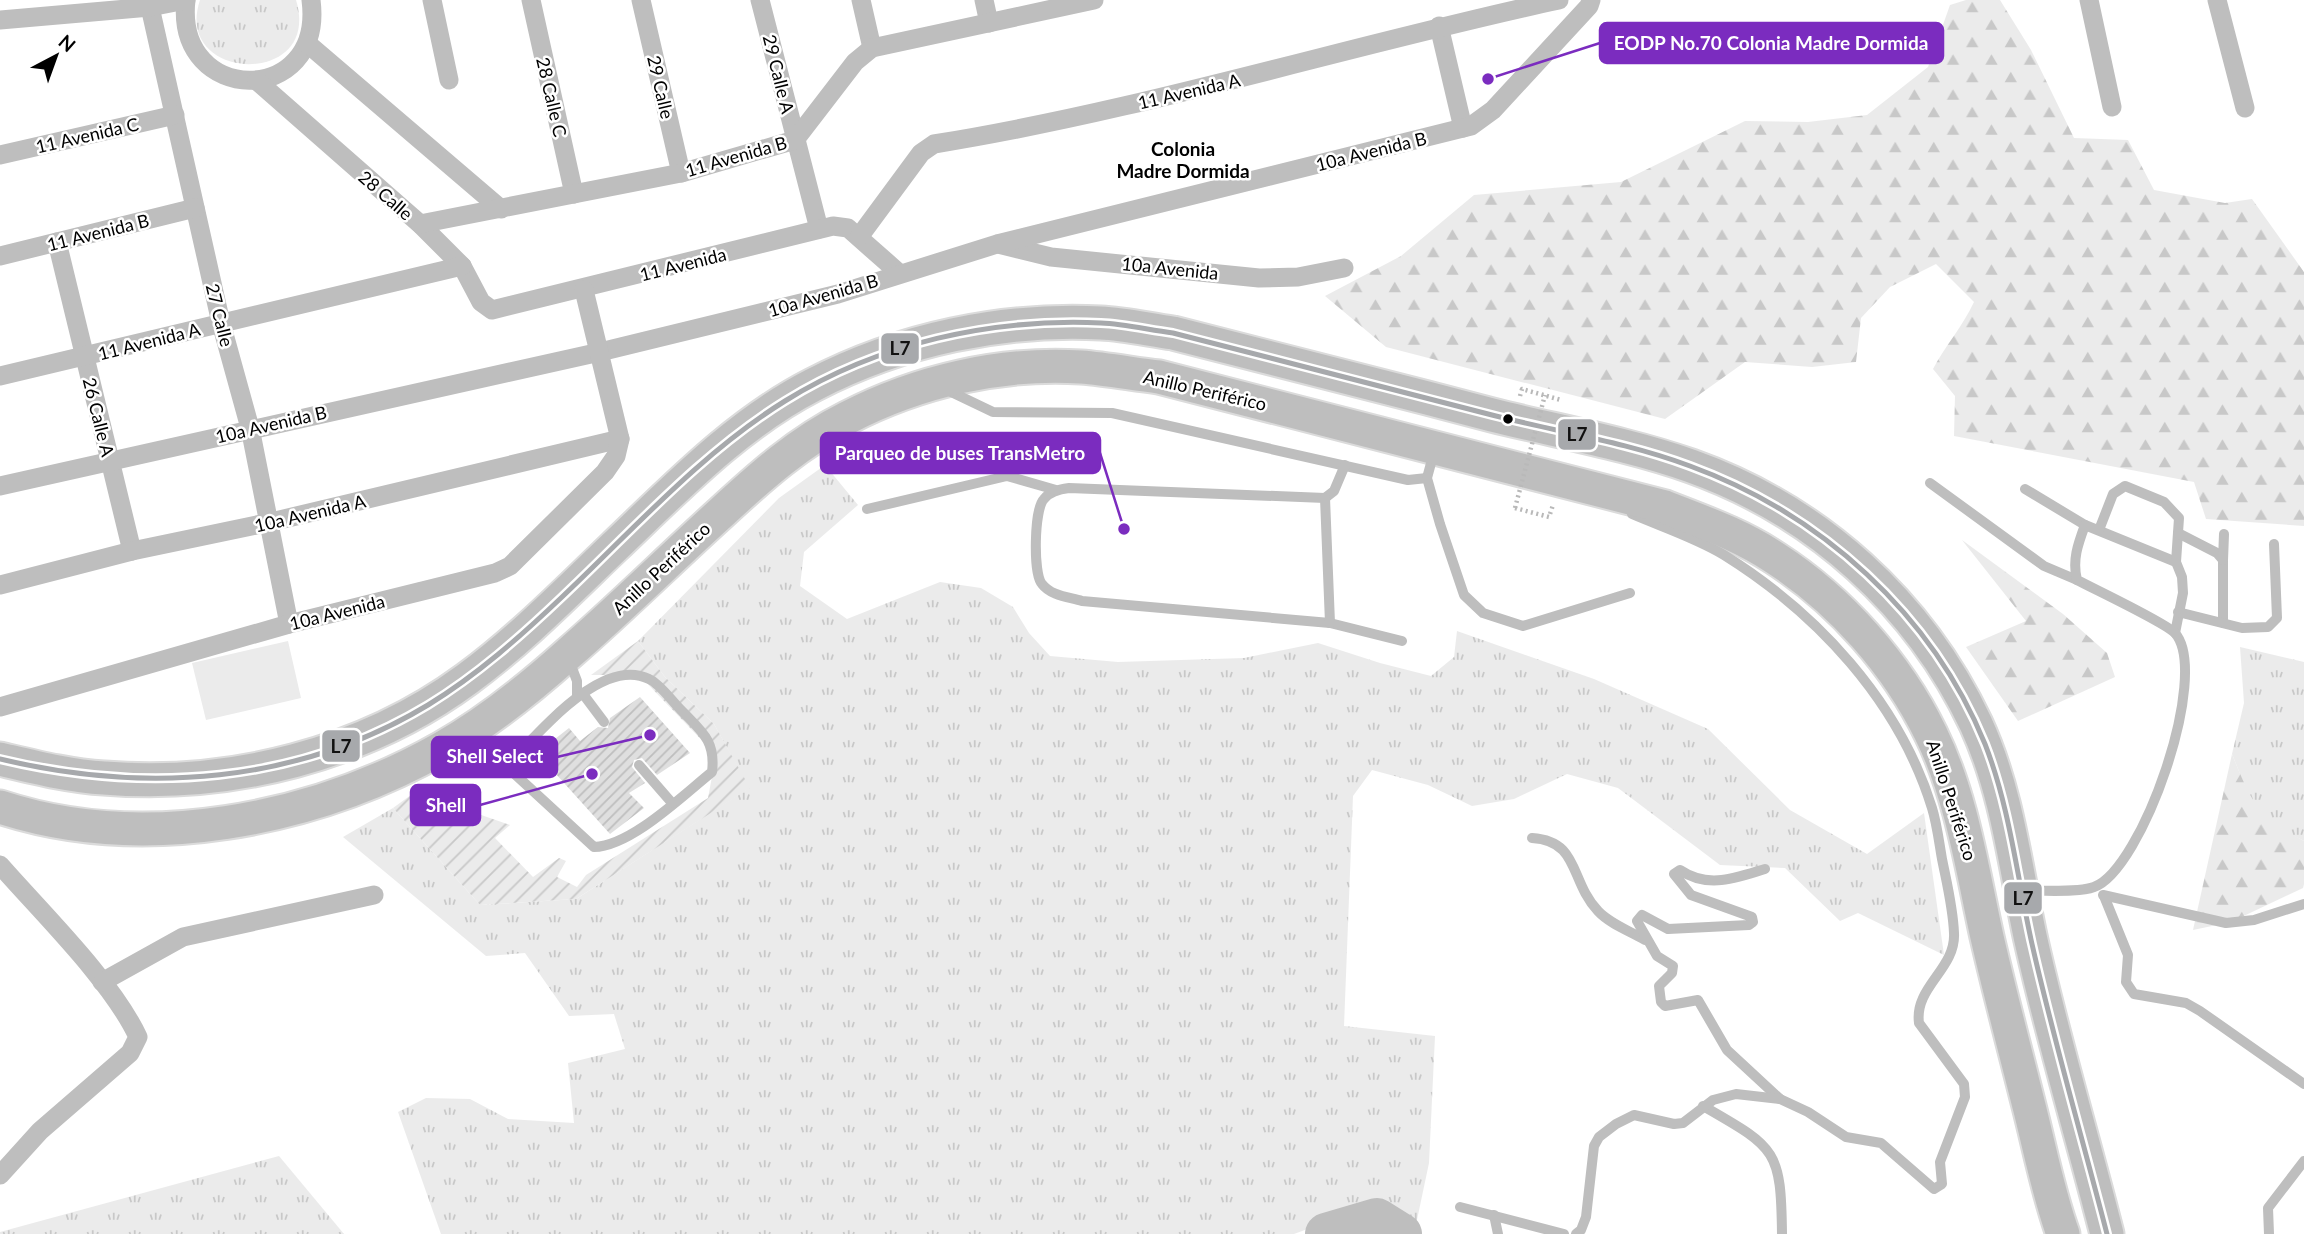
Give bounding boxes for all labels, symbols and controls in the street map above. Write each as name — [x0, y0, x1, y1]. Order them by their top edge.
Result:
north arrow — [21, 21, 91, 91]
callout: EODP No.70 Colonia Madre Dormida — [1600, 23, 1943, 63]
text: N — [54, 29, 81, 56]
text: EODP No.70 Colonia Madre Dormida — [1614, 31, 1928, 54]
street label: 29 Calle A — [759, 32, 800, 117]
street label: 29 Calle — [643, 53, 679, 121]
street label: 28 Calle C — [532, 55, 572, 139]
street label: 11 Avenida A — [1136, 68, 1243, 113]
street label: 11 Avenida C — [33, 112, 141, 158]
street label: 10a Avenida B — [1313, 127, 1429, 175]
street label: 11 Avenida B — [683, 131, 789, 181]
district label: Colonia Madre Dormida — [1116, 137, 1250, 182]
street label: 28 Calle — [354, 166, 418, 224]
street label: 11 Avenida B — [45, 209, 151, 255]
street label: 11 Avenida — [638, 243, 728, 285]
street label: 10a Avenida — [1120, 252, 1220, 284]
street label: 10a Avenida B — [765, 269, 881, 321]
street label: 27 Calle — [202, 281, 238, 349]
street label: 11 Avenida A — [96, 317, 203, 364]
line badge: L7 — [880, 332, 920, 365]
text: L7 — [890, 336, 910, 359]
street label: Anillo Periférico — [1141, 365, 1269, 415]
street label: 26 Calle A — [79, 375, 120, 460]
street label: 10a Avenida B — [213, 401, 329, 447]
unlabelled marker — [1501, 412, 1515, 426]
line badge: L7 — [1557, 418, 1597, 451]
text: L7 — [1567, 422, 1587, 445]
callout: Parqueo de buses TransMetro — [821, 433, 1100, 473]
text: Parqueo de buses TransMetro — [835, 441, 1085, 464]
street label: 10a Avenida A — [252, 489, 369, 536]
street label: Anillo Periférico — [608, 517, 714, 619]
street label: 10a Avenida — [287, 590, 387, 634]
line badge: L7 — [321, 729, 361, 763]
text: L7 — [331, 734, 351, 757]
callout: Shell Select — [432, 737, 557, 777]
street label: Anillo Periférico — [1922, 737, 1982, 863]
text: Shell Select — [447, 744, 543, 767]
callout: Shell — [411, 785, 480, 825]
text: Shell — [426, 793, 466, 816]
line badge: L7 — [2003, 881, 2043, 915]
text: L7 — [2013, 886, 2033, 909]

